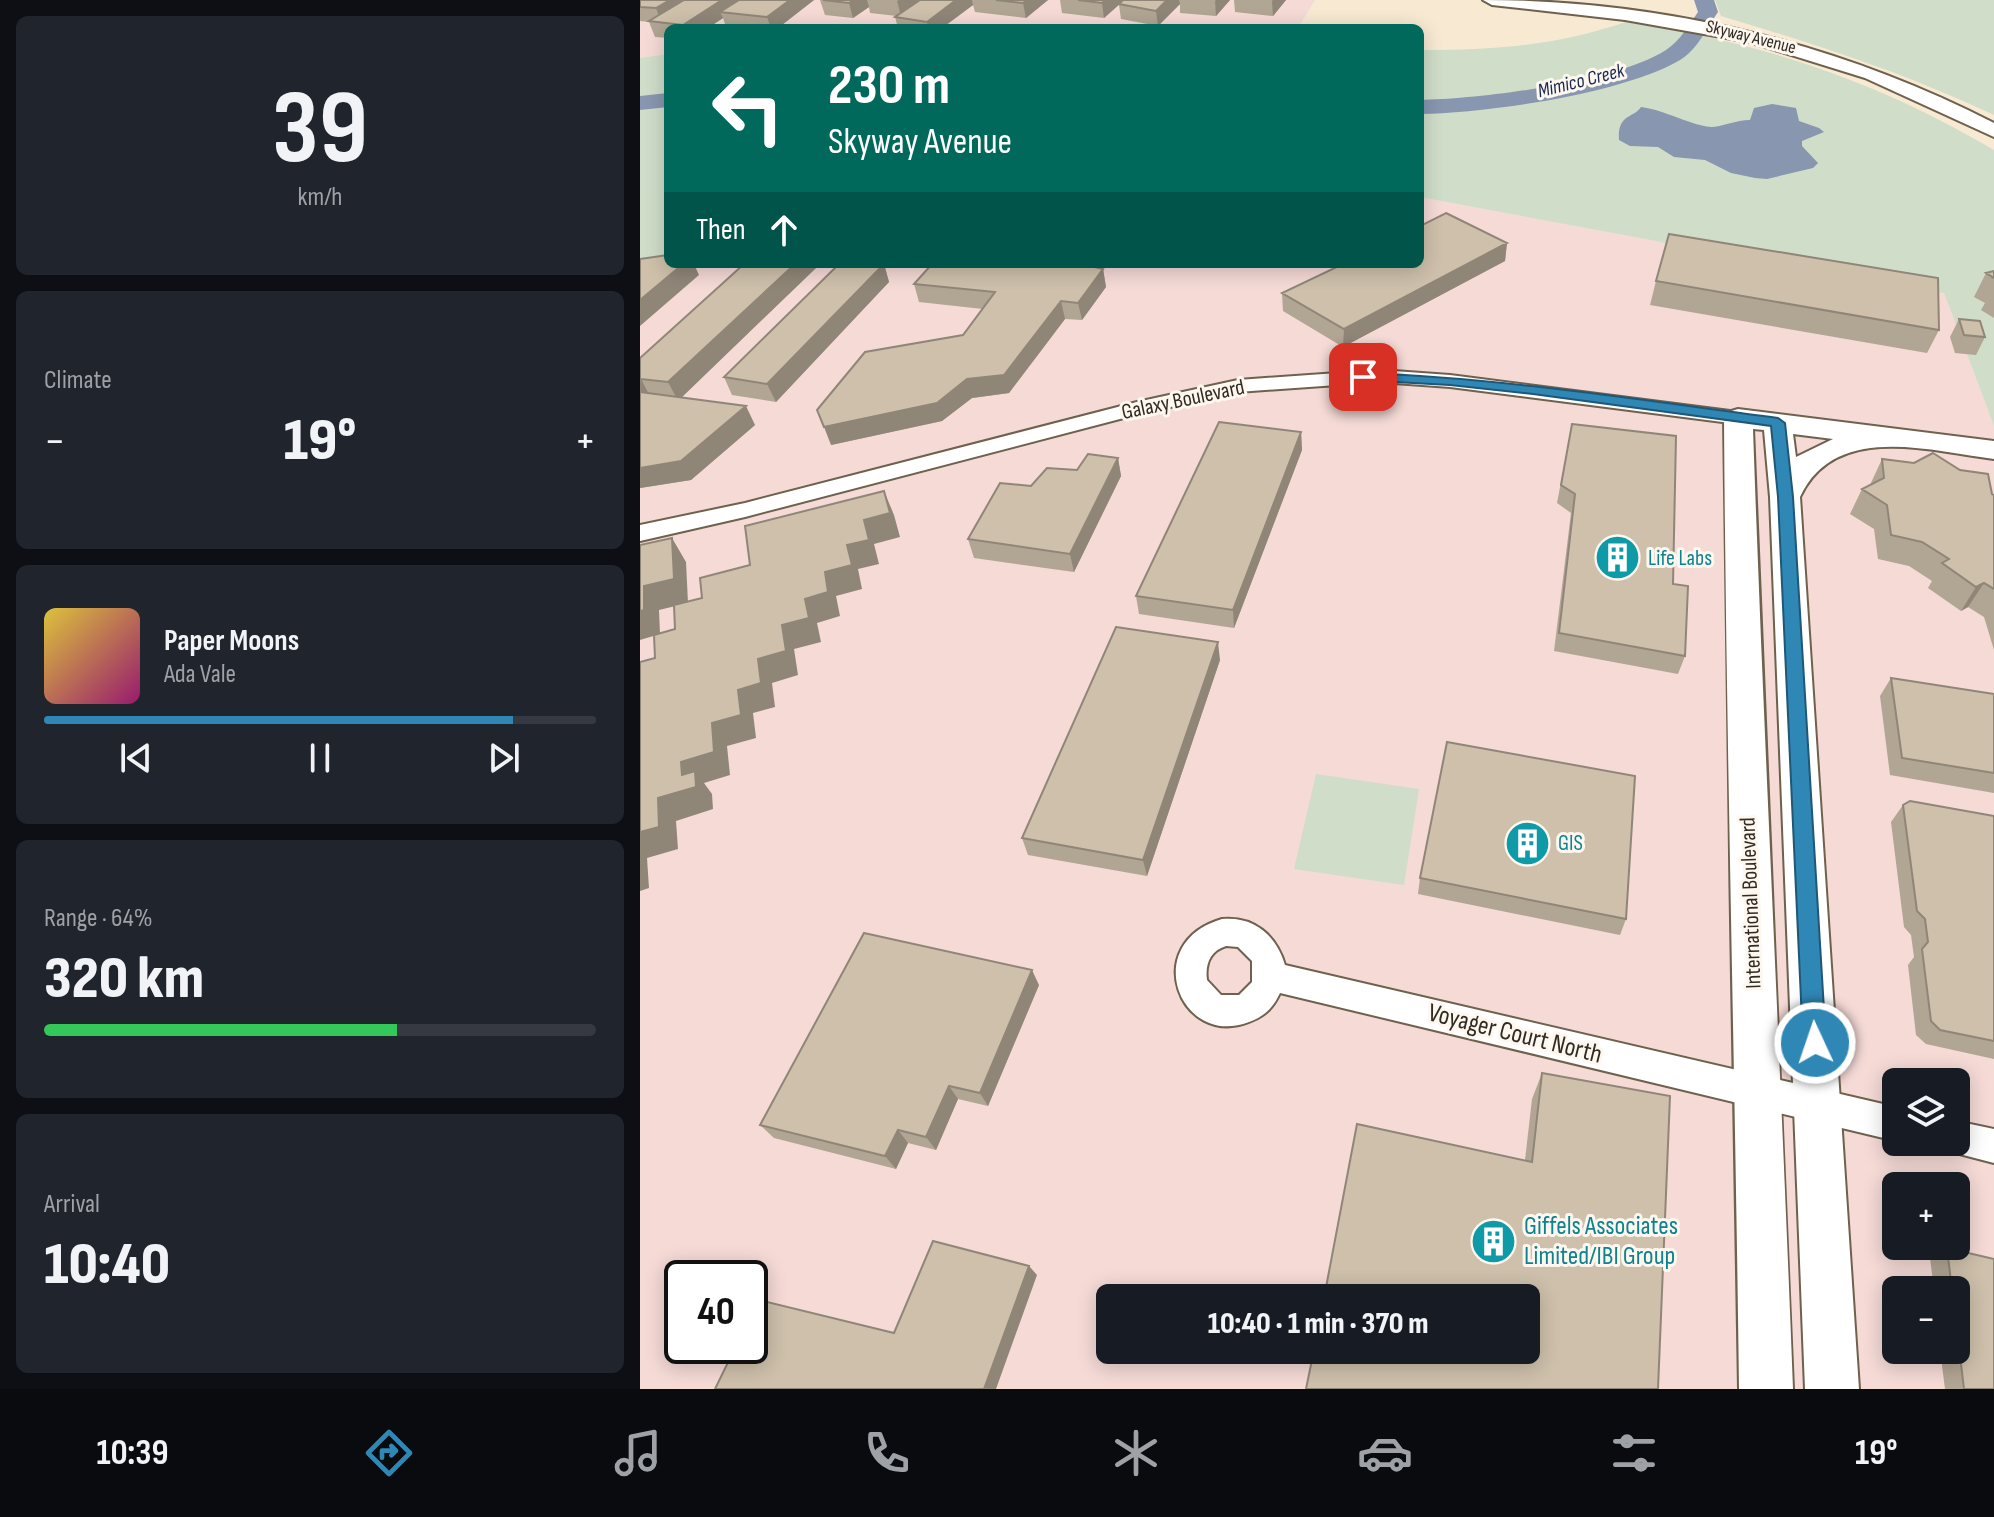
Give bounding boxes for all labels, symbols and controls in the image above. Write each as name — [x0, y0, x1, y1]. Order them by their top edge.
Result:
street label: Skyway Avenue — [1704, 16, 1798, 58]
text: 230 m — [828, 53, 950, 120]
icon: left — [696, 56, 800, 160]
water label: Mimico Creek — [1535, 59, 1627, 103]
text: 39 — [272, 67, 368, 192]
text: Skyway Avenue — [828, 121, 1012, 164]
text: km/h — [298, 182, 342, 213]
icon: ahead — [762, 208, 806, 252]
text: Then — [696, 212, 746, 248]
pin — [1329, 343, 1397, 411]
icon: arrive — [1341, 355, 1385, 399]
text: Climate — [44, 365, 112, 396]
street label: Galaxy Boulevard — [1119, 374, 1247, 426]
text: 19° — [283, 405, 357, 477]
text: − — [44, 415, 66, 468]
text: + — [574, 415, 596, 468]
building icon: Life Labs — [1593, 534, 1641, 582]
place label: Life Labs — [1648, 545, 1712, 572]
text: Paper Moons — [164, 623, 299, 659]
text: Ada Vale — [164, 659, 236, 690]
icon: previous — [114, 736, 158, 780]
icon: pause — [298, 736, 342, 780]
icon: next — [482, 736, 526, 780]
street label: International Boulevard — [1735, 817, 1767, 989]
building icon: GIS — [1503, 819, 1551, 867]
place label: GIS — [1558, 830, 1583, 857]
text: Range · 64% — [44, 903, 153, 934]
text: 320 km — [44, 943, 204, 1015]
street label: Voyager Court North — [1425, 997, 1605, 1071]
position arrow — [1773, 1001, 1857, 1085]
map controls — [1882, 1068, 1970, 1364]
button: layers — [1882, 1068, 1970, 1156]
button: + — [1882, 1172, 1970, 1260]
text: Arrival — [44, 1189, 100, 1220]
place label: Giffels Associates Limited/IBI Group — [1524, 1211, 1678, 1272]
building icon: Giffels Associates Limited/IBI Group — [1469, 1217, 1517, 1265]
text: 10:40 — [44, 1229, 170, 1301]
speed limit sign: 40 — [664, 1260, 768, 1364]
button: − — [1882, 1276, 1970, 1364]
text: 10:40 · 1 min · 370 m — [1208, 1306, 1428, 1342]
icon: directions — [361, 1425, 417, 1481]
icon: music — [610, 1425, 666, 1481]
icon: phone — [859, 1425, 915, 1481]
icon: climate — [1108, 1425, 1164, 1481]
icon: car — [1357, 1425, 1413, 1481]
icon: filters — [1606, 1425, 1662, 1481]
text: 10:39 — [96, 1432, 169, 1475]
text: 19° — [1855, 1432, 1898, 1475]

